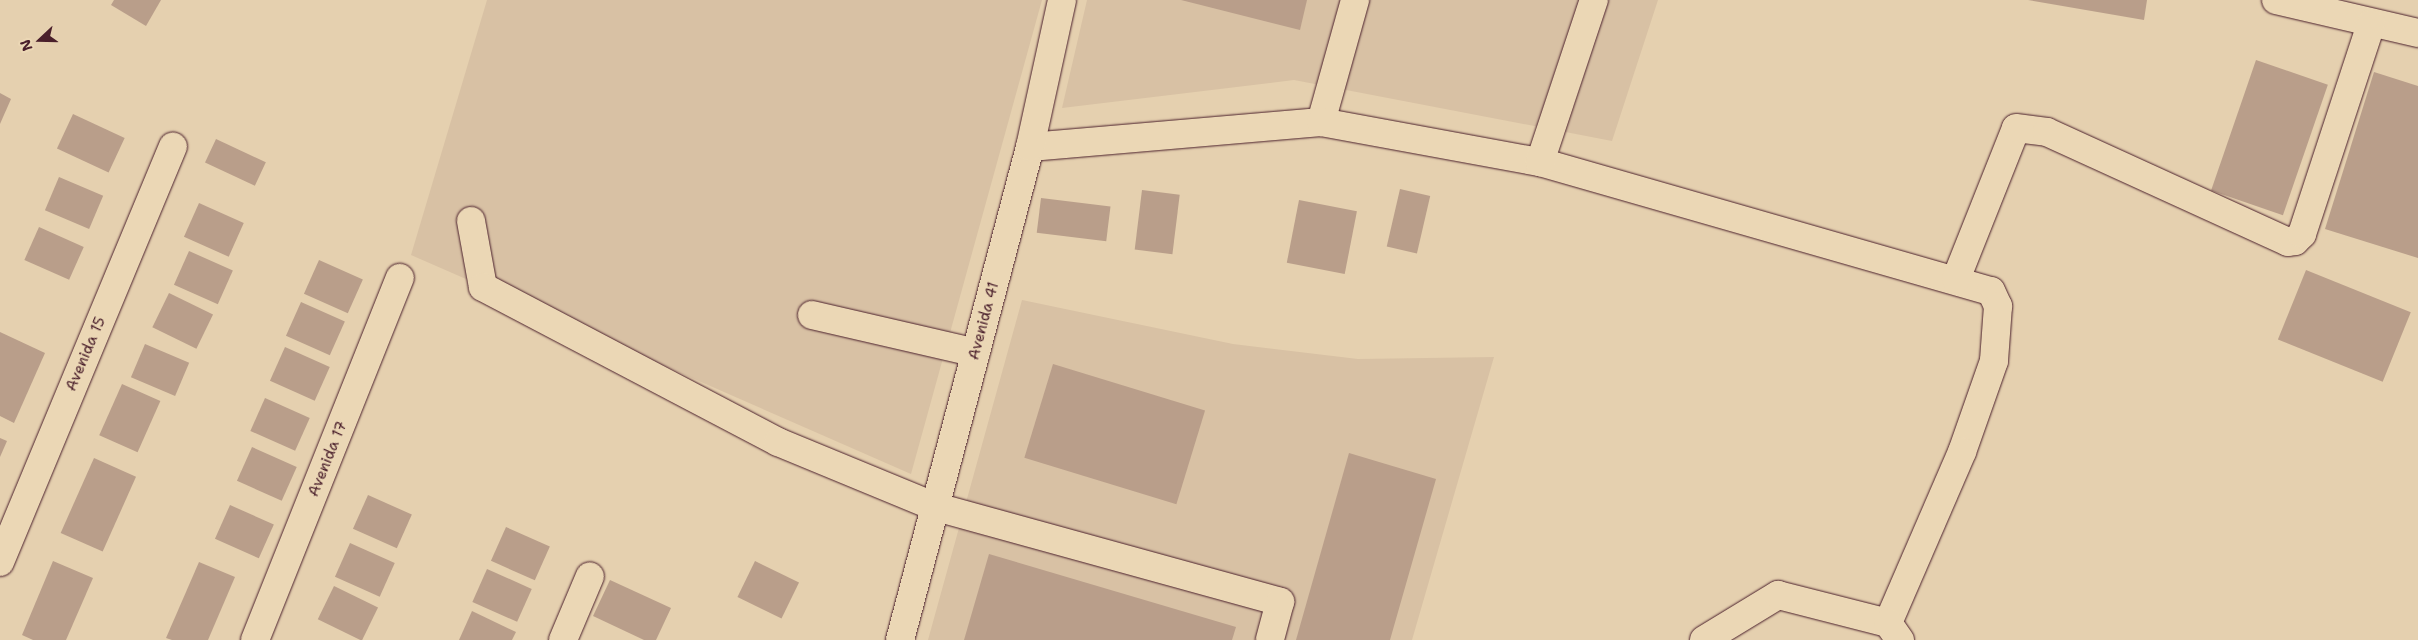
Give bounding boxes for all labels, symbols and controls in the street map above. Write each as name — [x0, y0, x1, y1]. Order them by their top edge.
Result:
north arrow — [15, 15, 65, 65]
text: N — [16, 37, 36, 54]
street label: Avenida 41 — [965, 280, 1003, 362]
street label: Avenida 15 — [62, 314, 110, 394]
street label: Avenida 17 — [305, 419, 351, 499]

